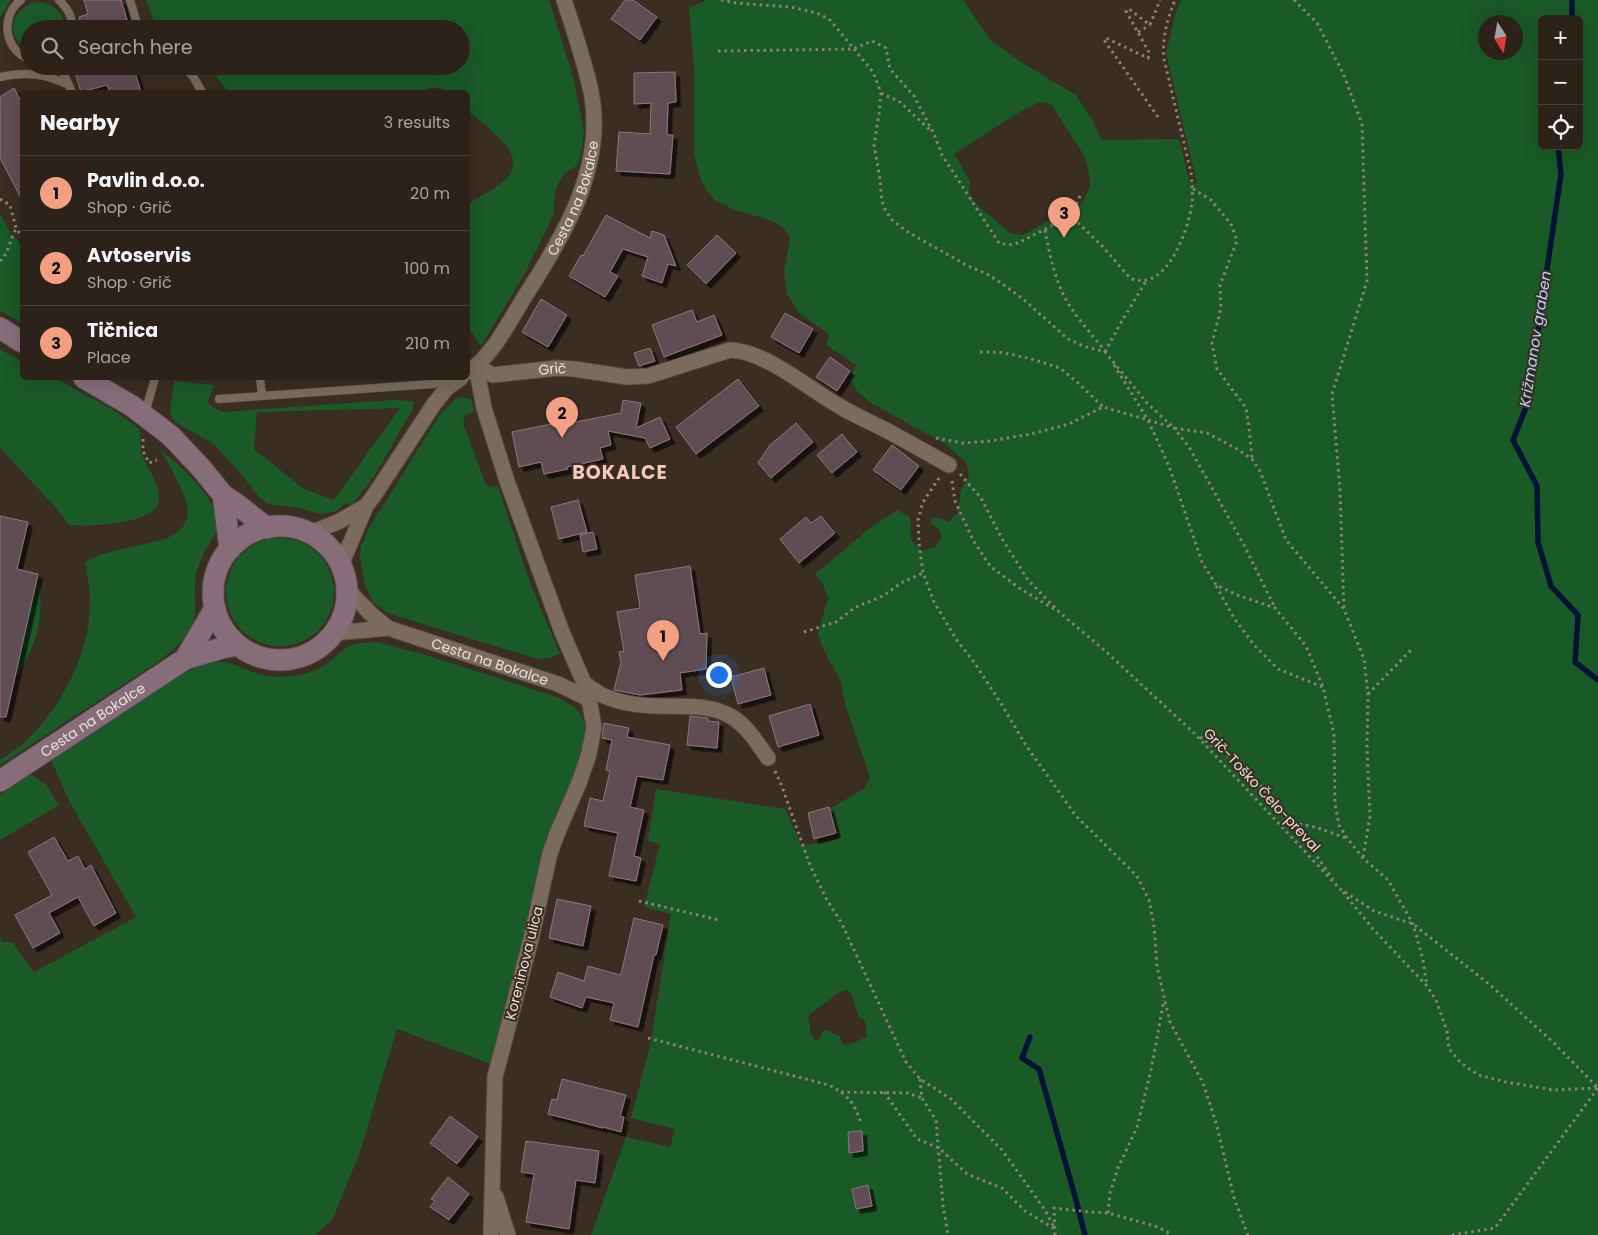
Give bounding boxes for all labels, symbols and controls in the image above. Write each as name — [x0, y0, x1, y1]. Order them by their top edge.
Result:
north arrow — [1478, 15, 1523, 60]
map controls — [1538, 15, 1583, 150]
button: + — [1538, 15, 1583, 60]
search box — [20, 20, 470, 75]
icon: search — [38, 34, 66, 62]
text: Search here — [78, 34, 192, 61]
button: − — [1538, 60, 1583, 105]
button: locate — [1538, 105, 1583, 150]
text: Nearby — [40, 108, 120, 137]
text: 3 results — [384, 111, 450, 134]
street label: Cesta na Bokalce — [542, 139, 603, 259]
text: Pavlin d.o.o. — [87, 167, 205, 194]
text: 1 — [53, 182, 59, 205]
text: 20 m — [410, 182, 450, 205]
text: Shop · Grič — [87, 196, 172, 219]
pin: 3 — [1048, 197, 1080, 238]
text: Avtoservis — [87, 242, 191, 269]
text: 2 — [51, 257, 61, 280]
text: 100 m — [404, 257, 450, 280]
water label: Križmanov graben — [1514, 269, 1556, 409]
text: Shop · Grič — [87, 271, 172, 294]
text: Tičnica — [87, 317, 158, 344]
text: 3 — [51, 332, 61, 355]
text: 210 m — [405, 332, 450, 355]
text: Place — [87, 346, 131, 369]
street label: Grič — [537, 358, 567, 380]
pin: 2 — [546, 397, 578, 438]
district label: BOKALCE — [572, 459, 668, 486]
pin: 1 — [647, 620, 679, 661]
street label: Cesta na Bokalce — [429, 633, 551, 690]
your location — [706, 662, 732, 688]
street label: Cesta na Bokalce — [36, 678, 149, 762]
street label: Grič-Toško Čelo-preval — [1199, 723, 1325, 857]
street label: Koreninova ulica — [500, 904, 548, 1022]

